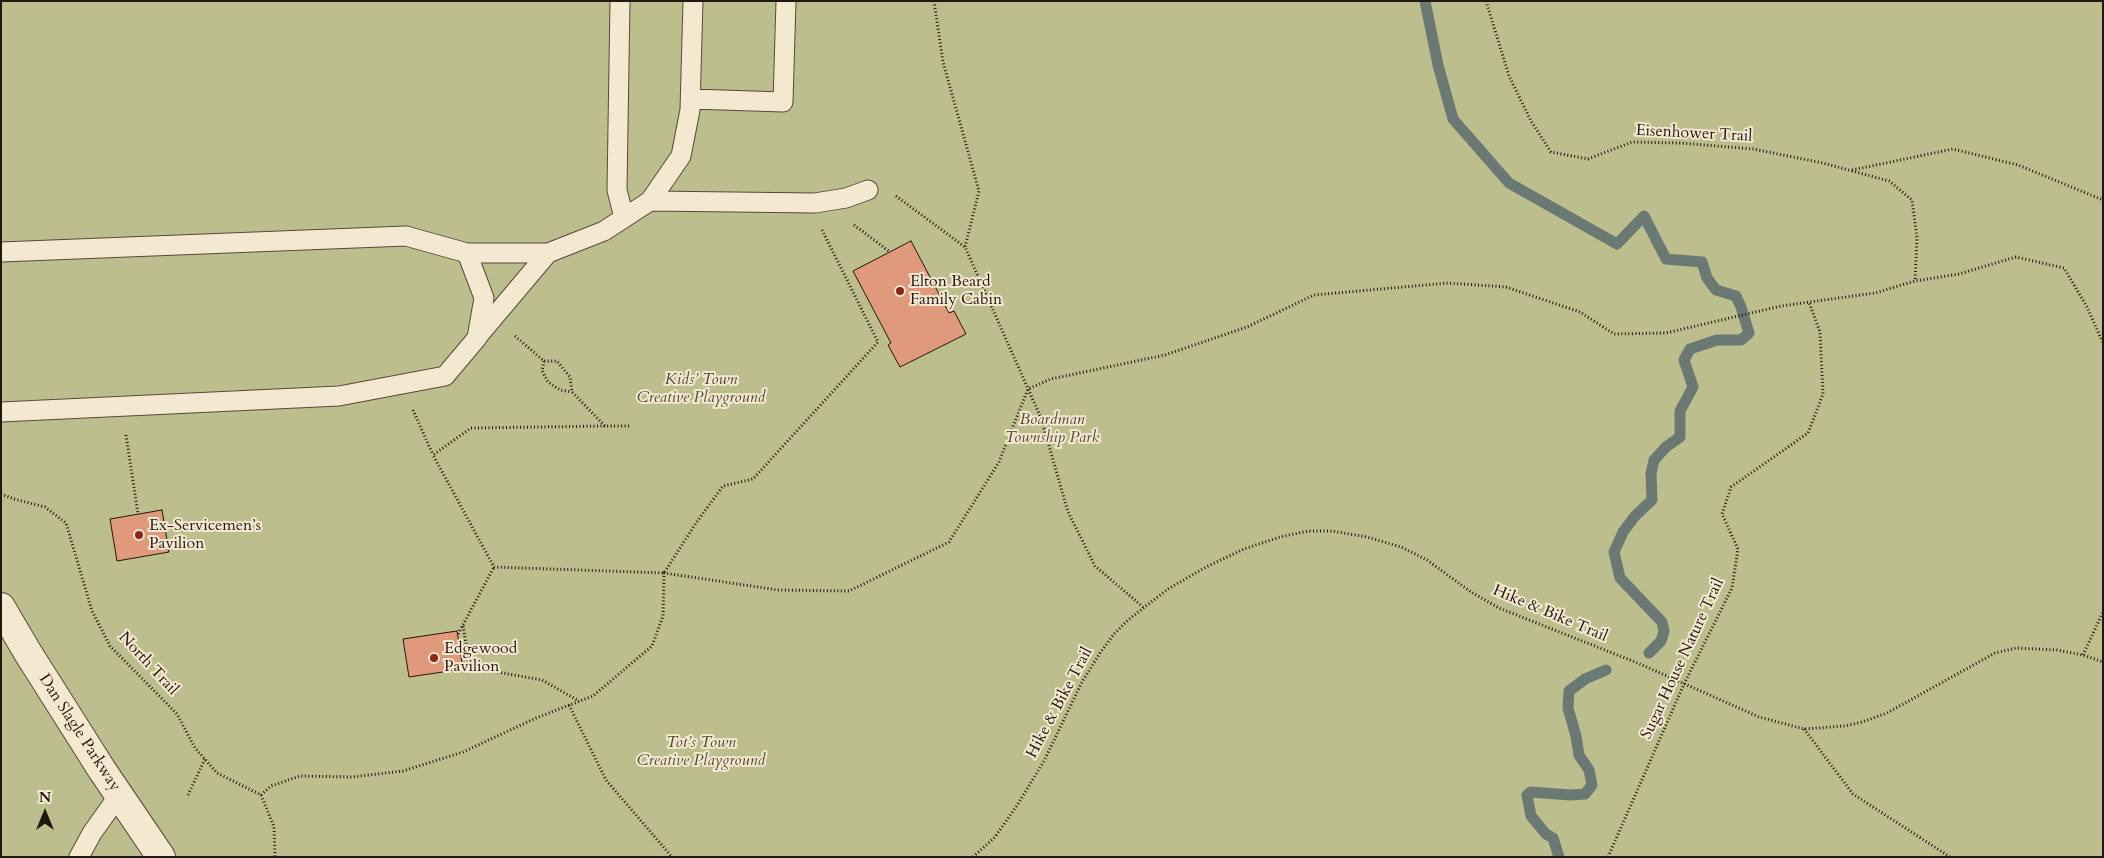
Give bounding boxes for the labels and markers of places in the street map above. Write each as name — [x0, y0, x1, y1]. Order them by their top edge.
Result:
place label: Elton Beard Family Cabin — [910, 272, 1002, 310]
marker: Elton Beard Family Cabin — [894, 285, 906, 297]
place label: Ex-Servicemen’s Pavilion — [149, 516, 261, 554]
marker: Ex-Servicemen’s Pavilion — [133, 529, 145, 541]
place label: Edgewood Pavilion — [444, 639, 517, 677]
marker: Edgewood Pavilion — [428, 652, 440, 664]

